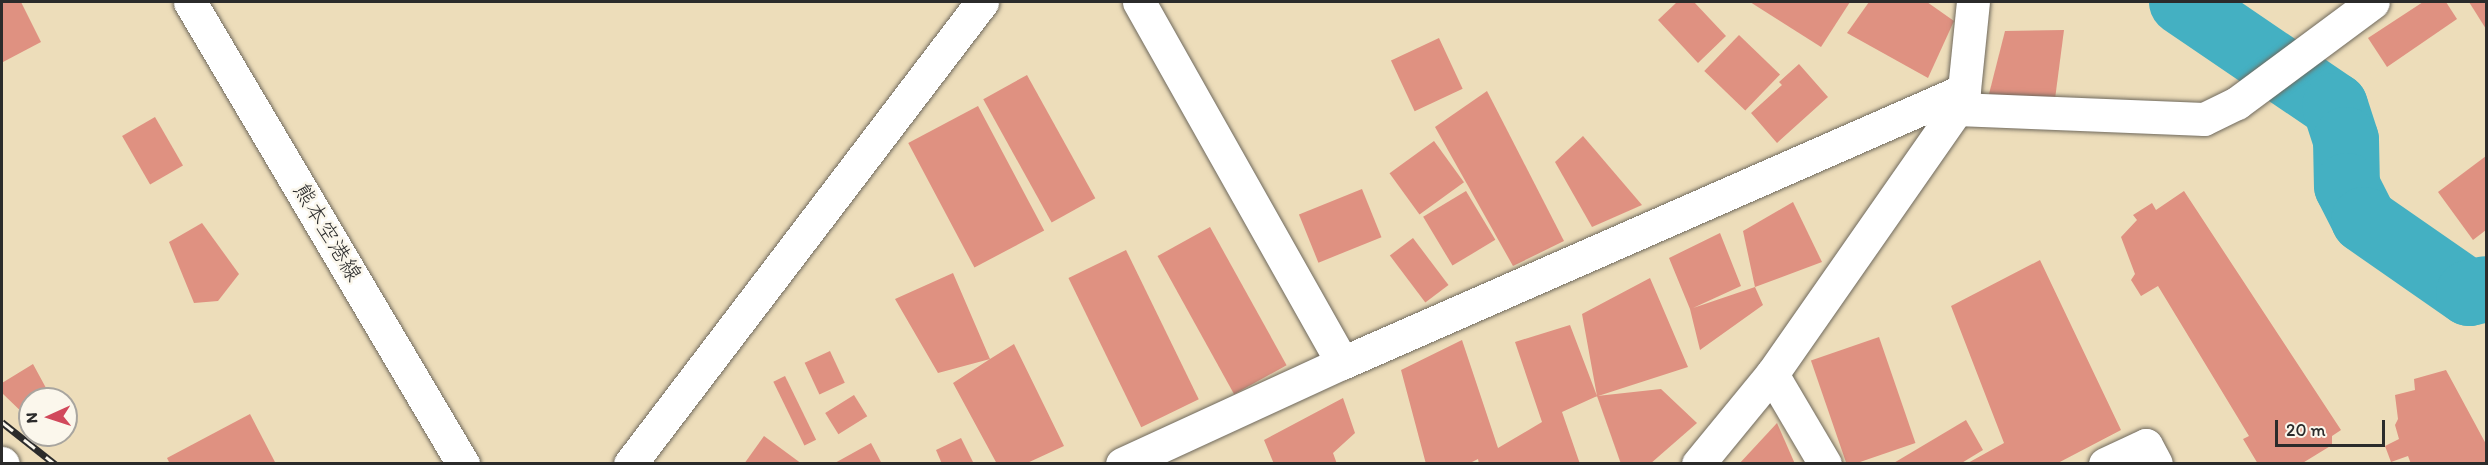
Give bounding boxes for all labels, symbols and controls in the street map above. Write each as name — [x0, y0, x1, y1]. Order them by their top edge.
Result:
street label: 熊本空港線 — [288, 178, 368, 286]
north arrow — [18, 387, 78, 447]
scale bar — [2278, 408, 2388, 446]
text: N — [22, 412, 41, 424]
text: 20 m — [2286, 419, 2326, 441]

